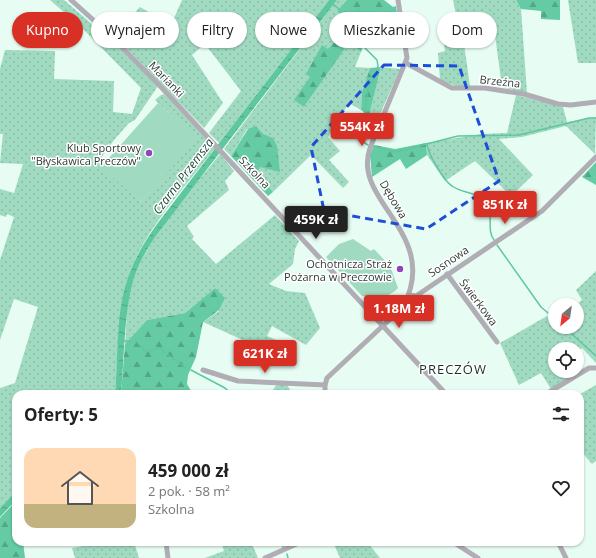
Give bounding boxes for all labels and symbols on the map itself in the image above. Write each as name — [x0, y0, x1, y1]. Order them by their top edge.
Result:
street label: Marianki — [146, 58, 188, 100]
street label: Brzeźna — [479, 71, 521, 91]
pin: 554K zł — [325, 113, 399, 147]
water label: Czarna Przemsza — [149, 134, 217, 218]
place label: Klub Sportowy "Błyskawica Preczów" — [31, 140, 141, 168]
marker: Klub Sportowy "Błyskawica Preczów" — [144, 148, 154, 158]
street label: Szkolna — [236, 153, 274, 191]
street label: Dębowa — [377, 177, 411, 221]
pin: 851K zł — [468, 191, 542, 225]
pin: 459K zł — [279, 206, 353, 240]
street label: Sosnowa — [425, 242, 471, 280]
place label: Ochotnicza Straż Pożarna w Preczowie — [284, 256, 392, 284]
marker: Ochotnicza Straż Pożarna w Preczowie — [395, 264, 405, 274]
street label: Świerkowa — [456, 276, 502, 328]
pin: 1.18M zł — [358, 295, 440, 329]
north arrow — [548, 298, 584, 334]
pin: 621K zł — [228, 340, 302, 374]
district label: PRECZÓW — [419, 360, 487, 378]

